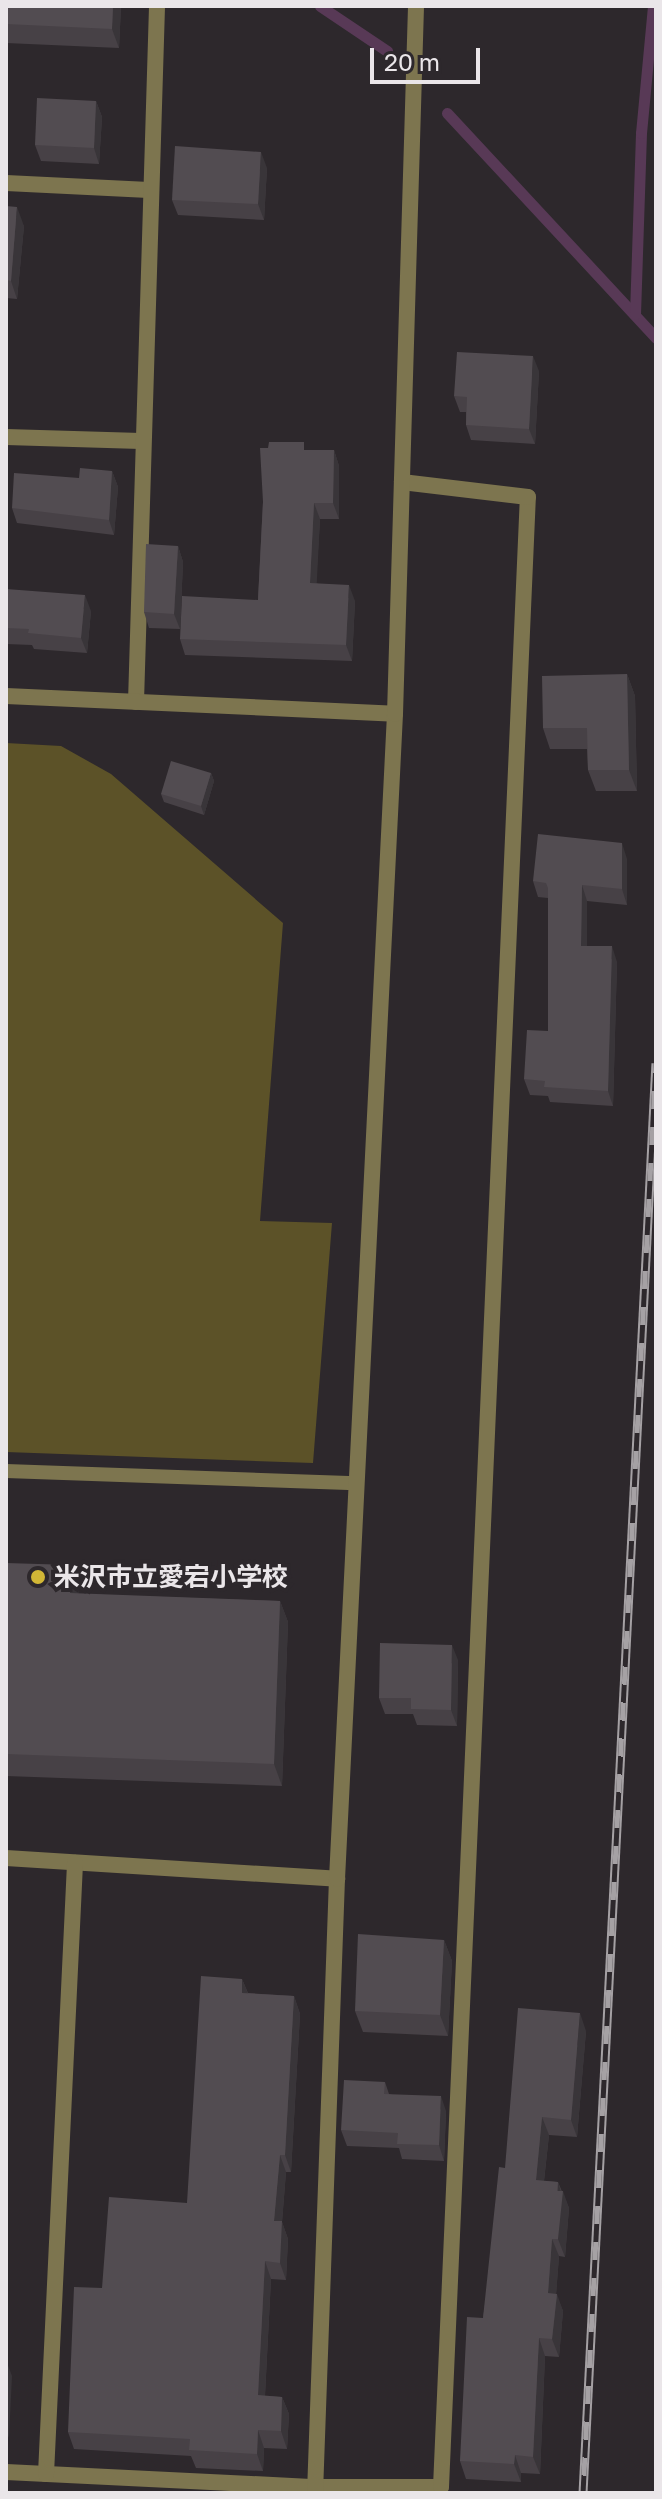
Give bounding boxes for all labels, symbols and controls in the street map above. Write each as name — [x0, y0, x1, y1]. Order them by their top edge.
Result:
scale bar — [374, 32, 484, 82]
text: 20 m — [384, 47, 440, 76]
place label: 米沢市立愛宕小学校 — [54, 1561, 288, 1593]
marker: 米沢市立愛宕小学校 — [29, 1568, 47, 1586]

